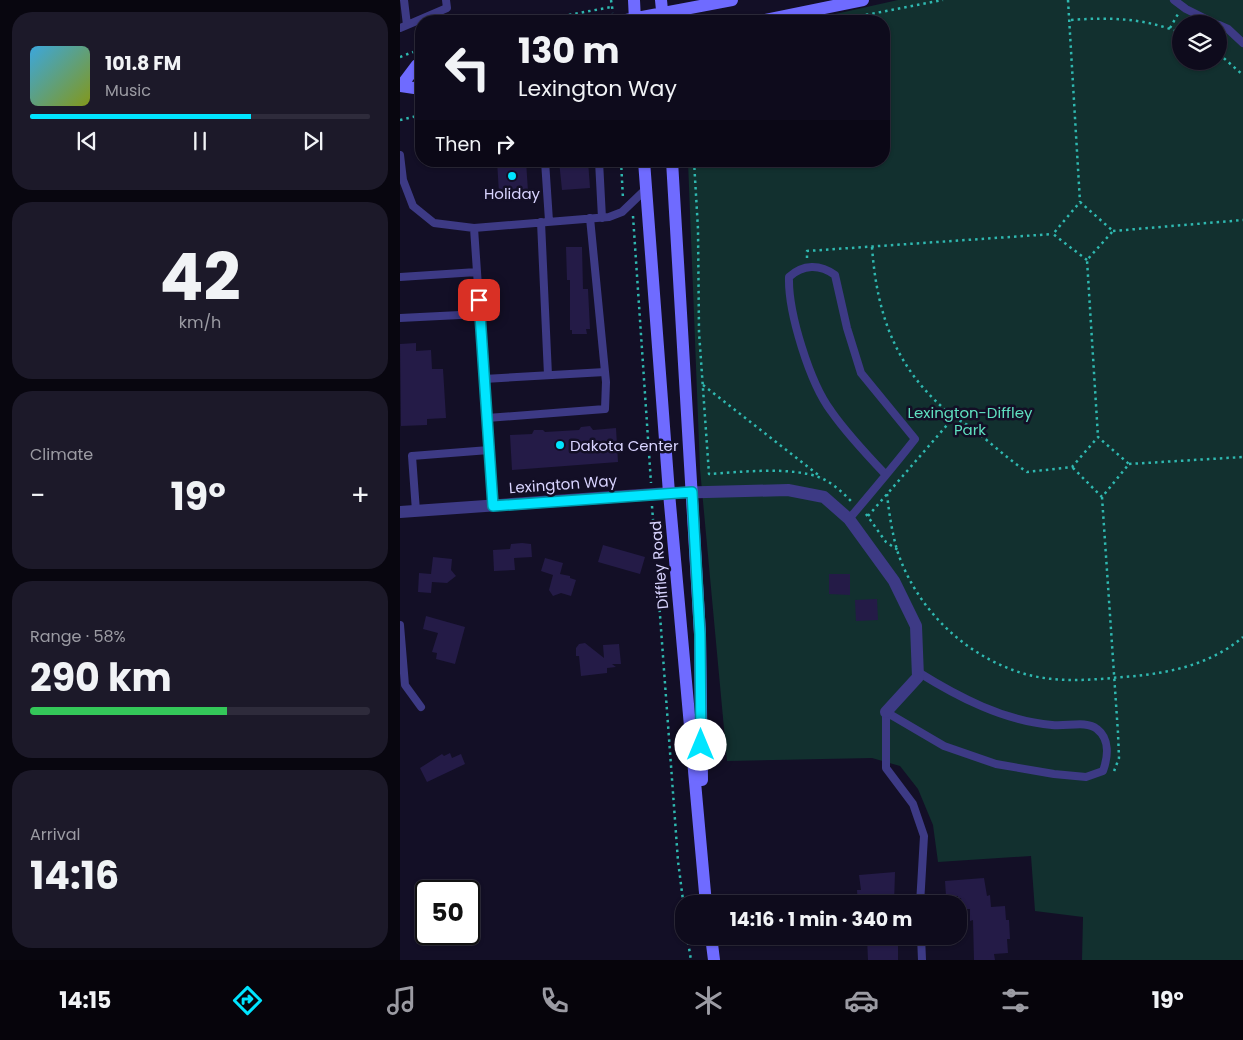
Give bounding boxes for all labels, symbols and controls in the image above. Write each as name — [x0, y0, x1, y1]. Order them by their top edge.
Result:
map controls — [1172, 15, 1227, 70]
button: layers — [1172, 15, 1227, 70]
text: 130 m — [518, 26, 620, 75]
icon: left — [435, 35, 500, 100]
text: 101.8 FM — [105, 50, 181, 77]
text: Lexington Way — [518, 73, 677, 104]
text: Music — [105, 79, 151, 102]
icon: previous — [73, 127, 101, 155]
icon: pause — [186, 127, 214, 155]
icon: next — [299, 127, 327, 155]
icon: right — [491, 130, 519, 158]
text: Then — [435, 131, 481, 158]
marker: Holiday — [506, 170, 518, 182]
place label: Holiday — [484, 183, 541, 204]
text: 42 — [159, 232, 241, 323]
pin — [458, 279, 500, 321]
icon: arrive — [465, 286, 493, 314]
text: km/h — [179, 311, 221, 334]
park label: Lexington-Diffley Park — [908, 402, 1033, 440]
place label: Dakota Center — [570, 435, 679, 456]
marker: Dakota Center — [554, 439, 566, 451]
text: Climate — [30, 443, 93, 466]
text: 19° — [171, 470, 226, 523]
street label: Lexington Way — [508, 470, 618, 498]
text: − — [30, 476, 45, 515]
text: + — [351, 476, 370, 515]
street label: Diffley Road — [645, 520, 673, 610]
text: Range · 58% — [30, 625, 126, 648]
text: 290 km — [30, 651, 172, 704]
position arrow — [674, 718, 726, 770]
text: Arrival — [30, 823, 80, 846]
text: 14:16 — [30, 849, 119, 902]
speed limit sign: 50 — [415, 880, 480, 945]
text: 14:16 · 1 min · 340 m — [730, 906, 912, 933]
icon: directions — [230, 983, 265, 1018]
icon: music — [384, 983, 419, 1018]
icon: phone — [537, 983, 572, 1018]
icon: climate — [691, 983, 726, 1018]
icon: car — [844, 983, 879, 1018]
icon: filters — [998, 983, 1033, 1018]
text: 14:15 — [59, 985, 111, 1016]
text: 19° — [1152, 985, 1184, 1016]

